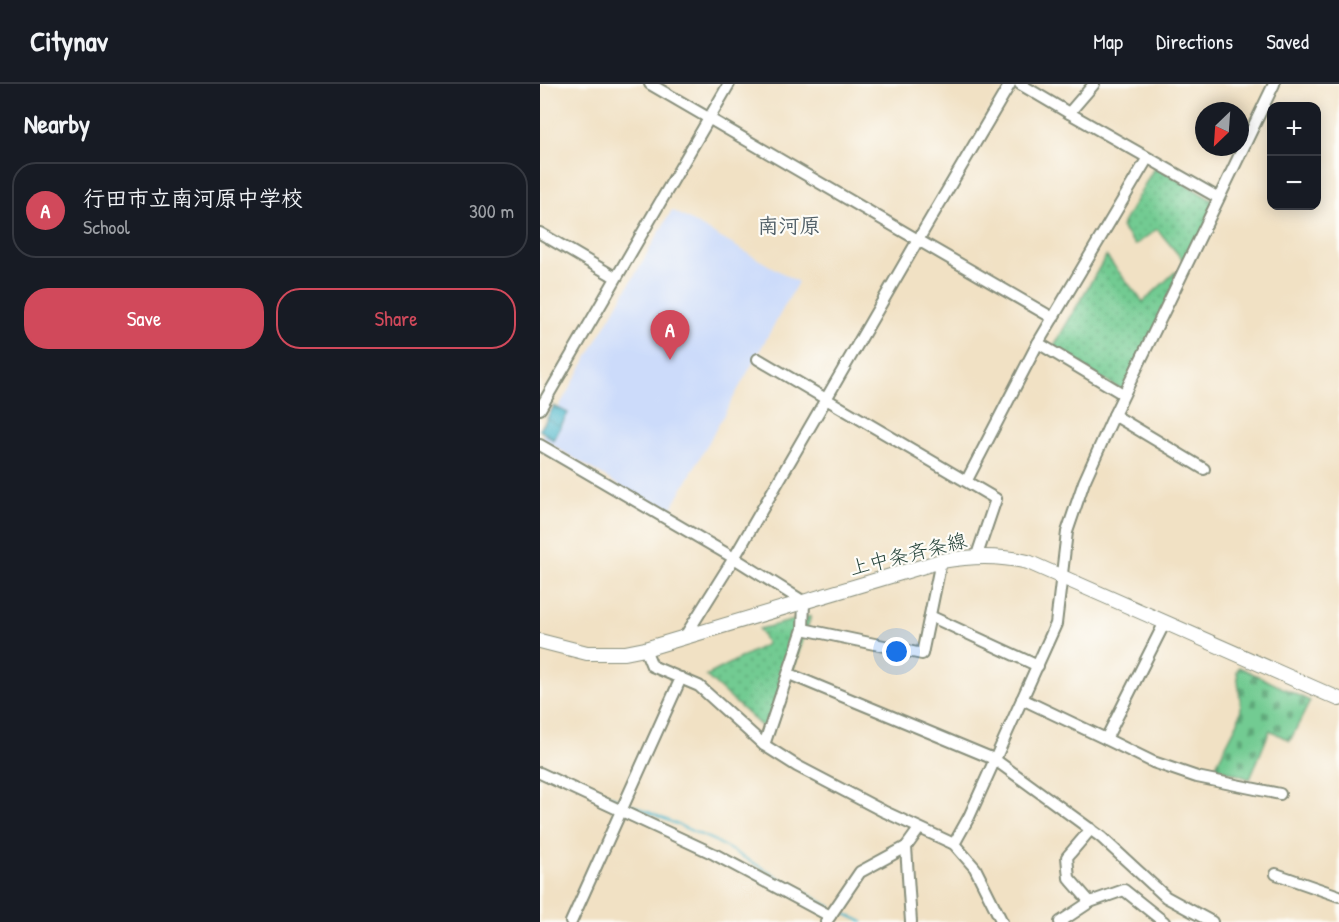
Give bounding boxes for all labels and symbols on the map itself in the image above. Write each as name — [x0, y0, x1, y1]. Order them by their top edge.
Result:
north arrow — [1195, 102, 1249, 156]
district label: 南河原 — [758, 211, 821, 240]
pin: A — [650, 310, 690, 360]
street label: 上中条斉条線 — [846, 526, 969, 581]
your location — [882, 637, 911, 666]

